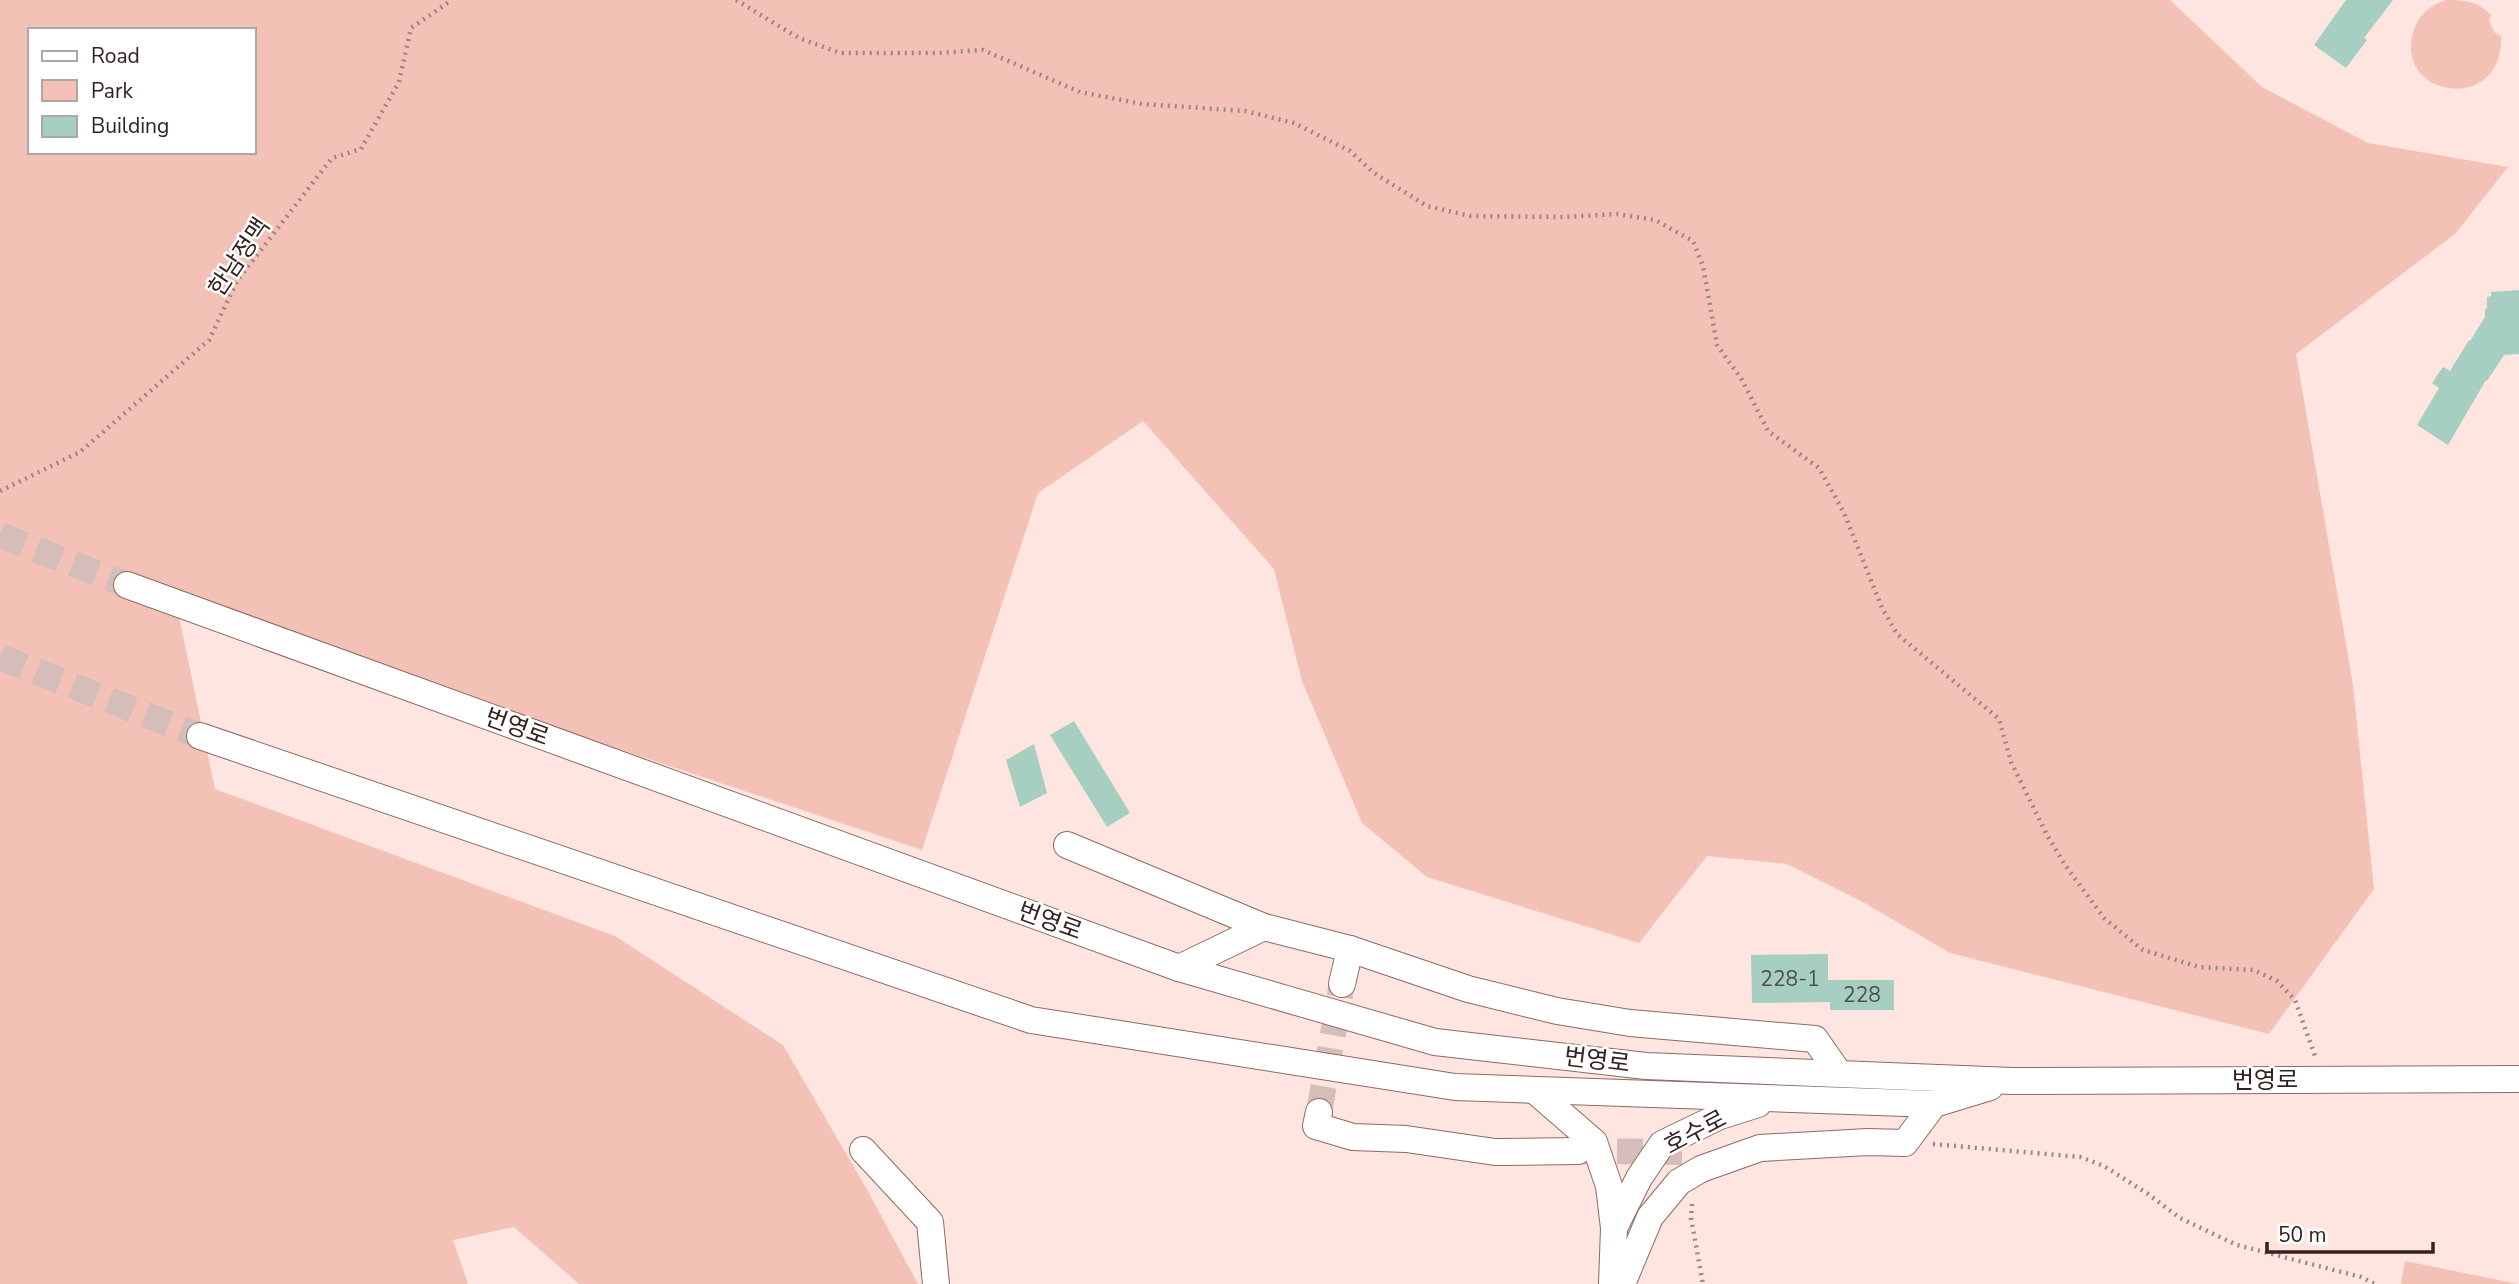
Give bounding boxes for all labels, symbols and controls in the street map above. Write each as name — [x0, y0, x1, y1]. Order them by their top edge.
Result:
legend — [28, 28, 256, 154]
text: Road — [91, 42, 140, 70]
text: Park — [91, 77, 133, 105]
text: Building — [91, 112, 169, 140]
street label: 한남정맥 — [201, 211, 277, 303]
street label: 번영로 — [480, 701, 554, 753]
street label: 번영로 — [1013, 895, 1087, 947]
house number: 228-1 — [1760, 965, 1820, 993]
house number: 228 — [1843, 981, 1881, 1009]
street label: 번영로 — [1562, 1040, 1632, 1080]
street label: 번영로 — [2232, 1064, 2298, 1096]
street label: 호수로 — [1658, 1102, 1732, 1162]
scale bar — [2267, 1210, 2433, 1254]
text: 50 m — [2278, 1221, 2327, 1249]

